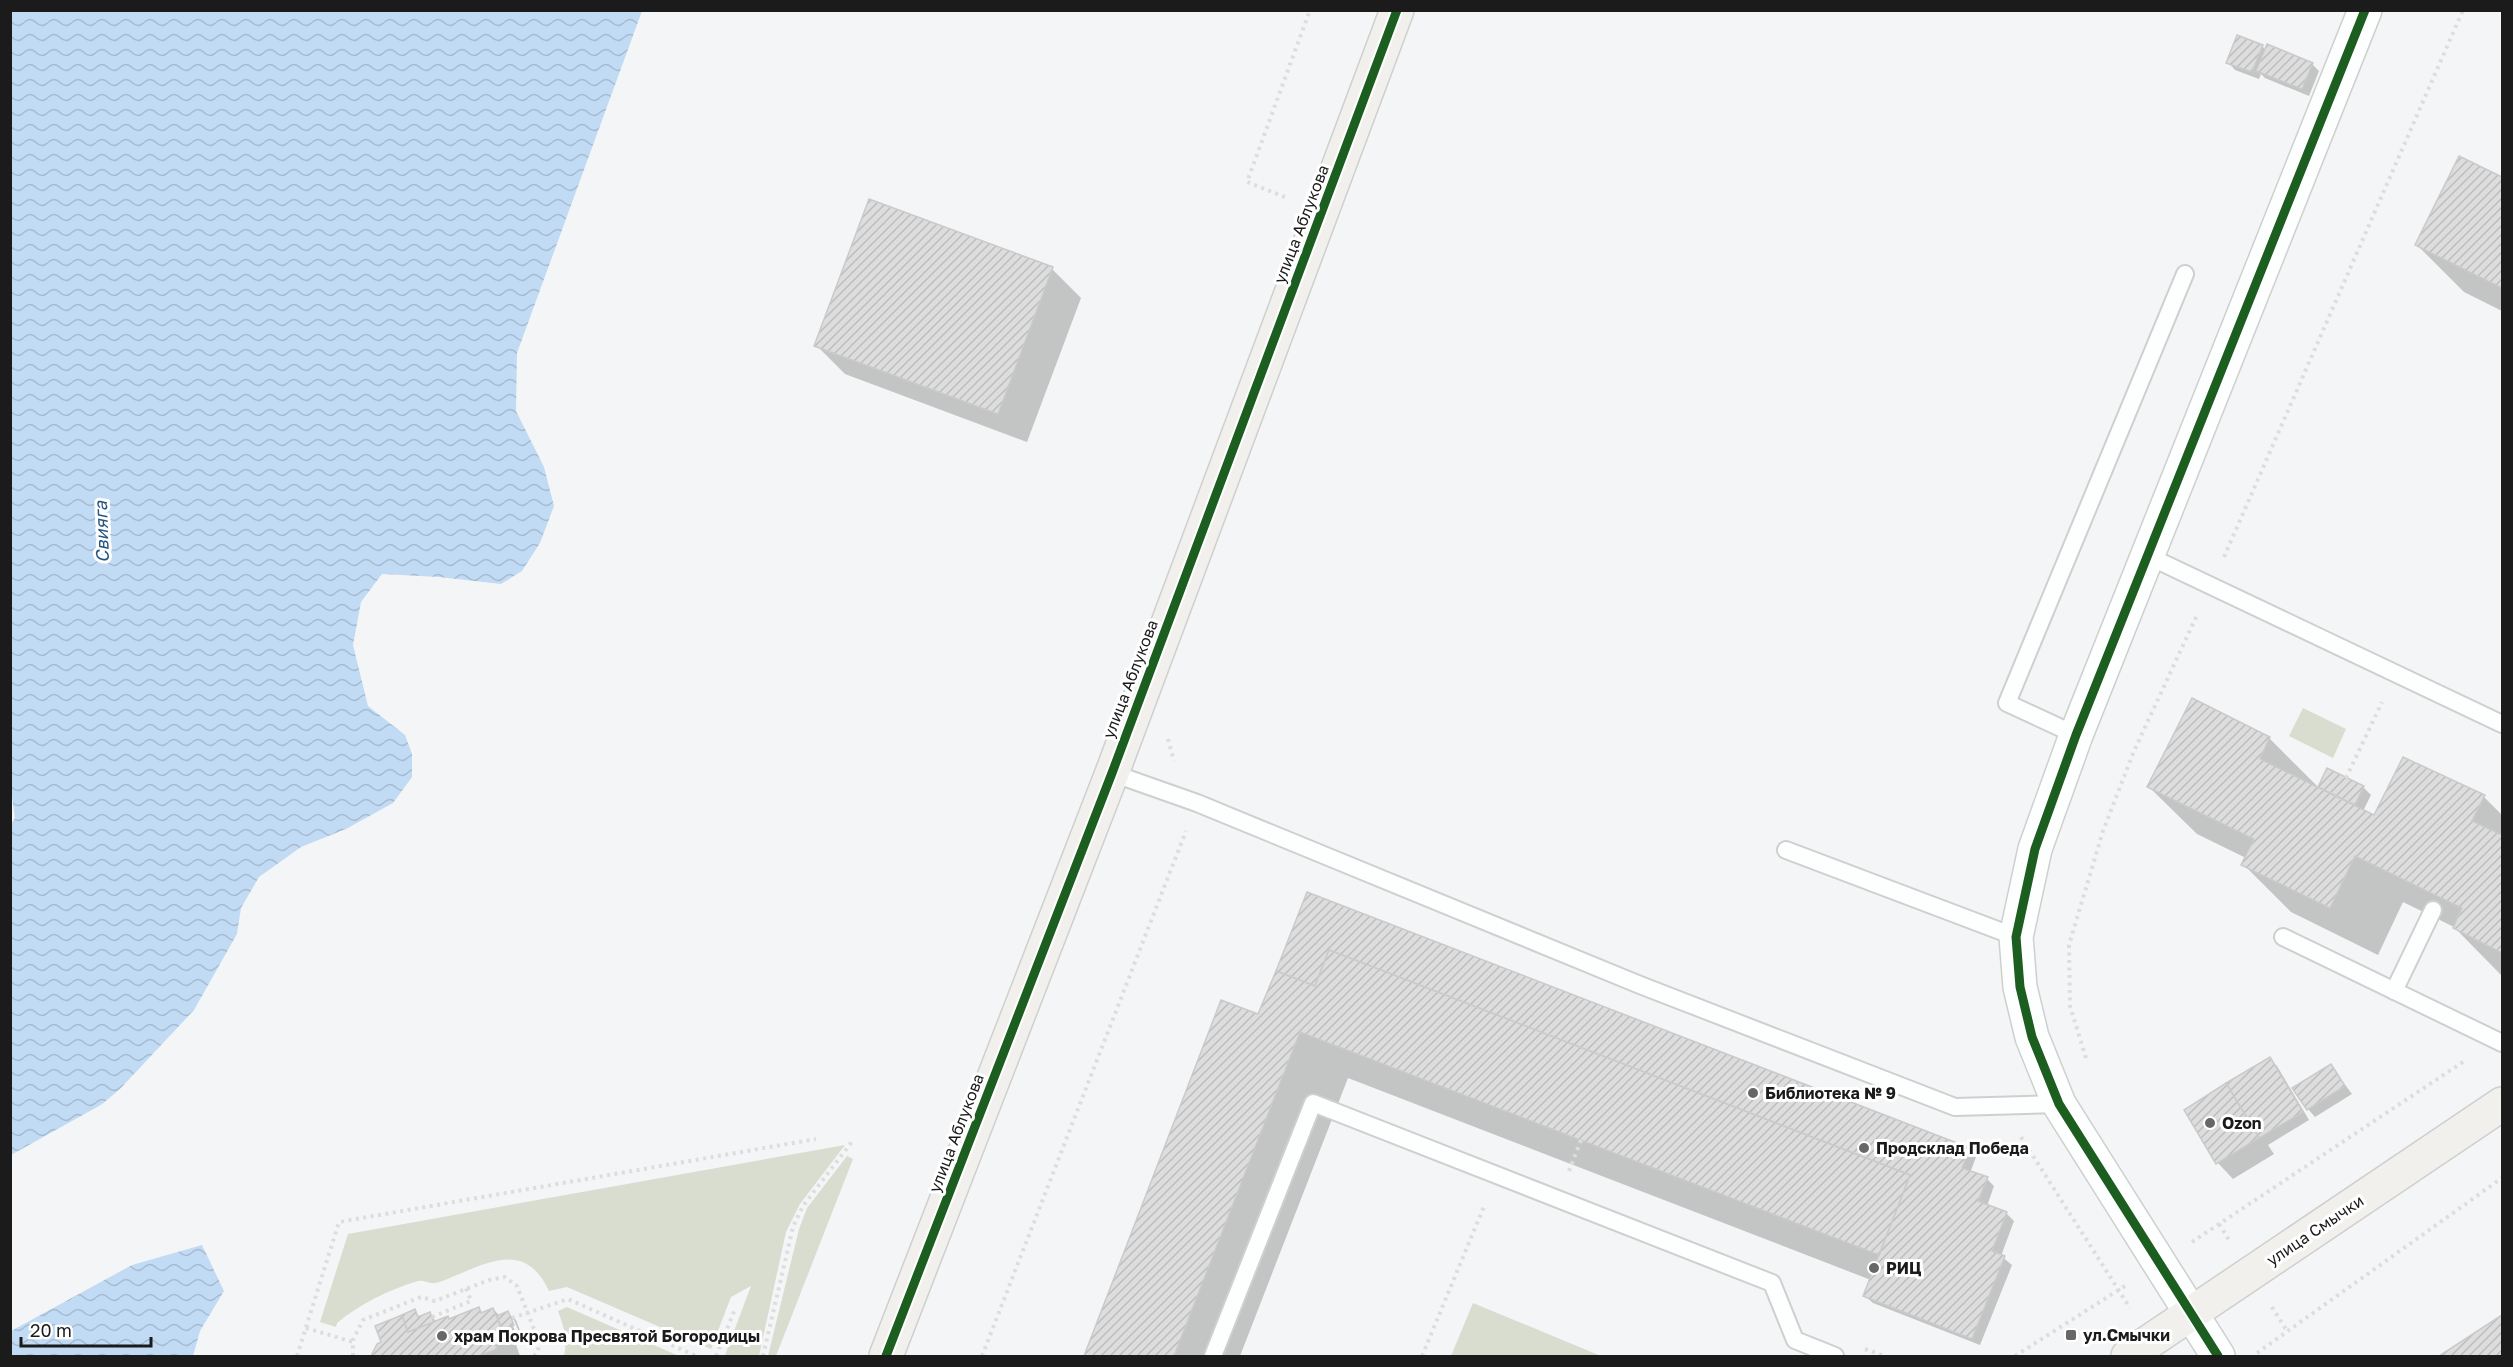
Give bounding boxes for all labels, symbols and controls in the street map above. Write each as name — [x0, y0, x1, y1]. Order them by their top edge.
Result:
street label: улица Аблукова — [1269, 162, 1333, 286]
water label: Свияга — [89, 500, 113, 563]
street label: улица Аблукова — [1098, 617, 1162, 741]
street label: улица Аблукова — [924, 1071, 988, 1195]
place label: Библиотека № 9 — [1765, 1083, 1896, 1103]
marker: Библиотека № 9 — [1746, 1086, 1760, 1100]
place label: Ozon — [2222, 1113, 2262, 1133]
marker: Ozon — [2203, 1116, 2217, 1130]
place label: Продсклад Победа — [1876, 1138, 2029, 1158]
marker: Продсклад Победа — [1857, 1141, 1871, 1155]
street label: улица Смычки — [2263, 1190, 2367, 1270]
place label: РИЦ — [1886, 1258, 1921, 1278]
marker: РИЦ — [1867, 1261, 1881, 1275]
scale bar — [21, 1310, 152, 1348]
text: 20 m — [30, 1319, 72, 1341]
place label: ул.Смычки — [2083, 1325, 2170, 1345]
place label: храм Покрова Пресвятой Богородицы — [454, 1326, 760, 1346]
marker: ул.Смычки — [2064, 1328, 2078, 1342]
marker: храм Покрова Пресвятой Богородицы — [435, 1329, 449, 1343]

